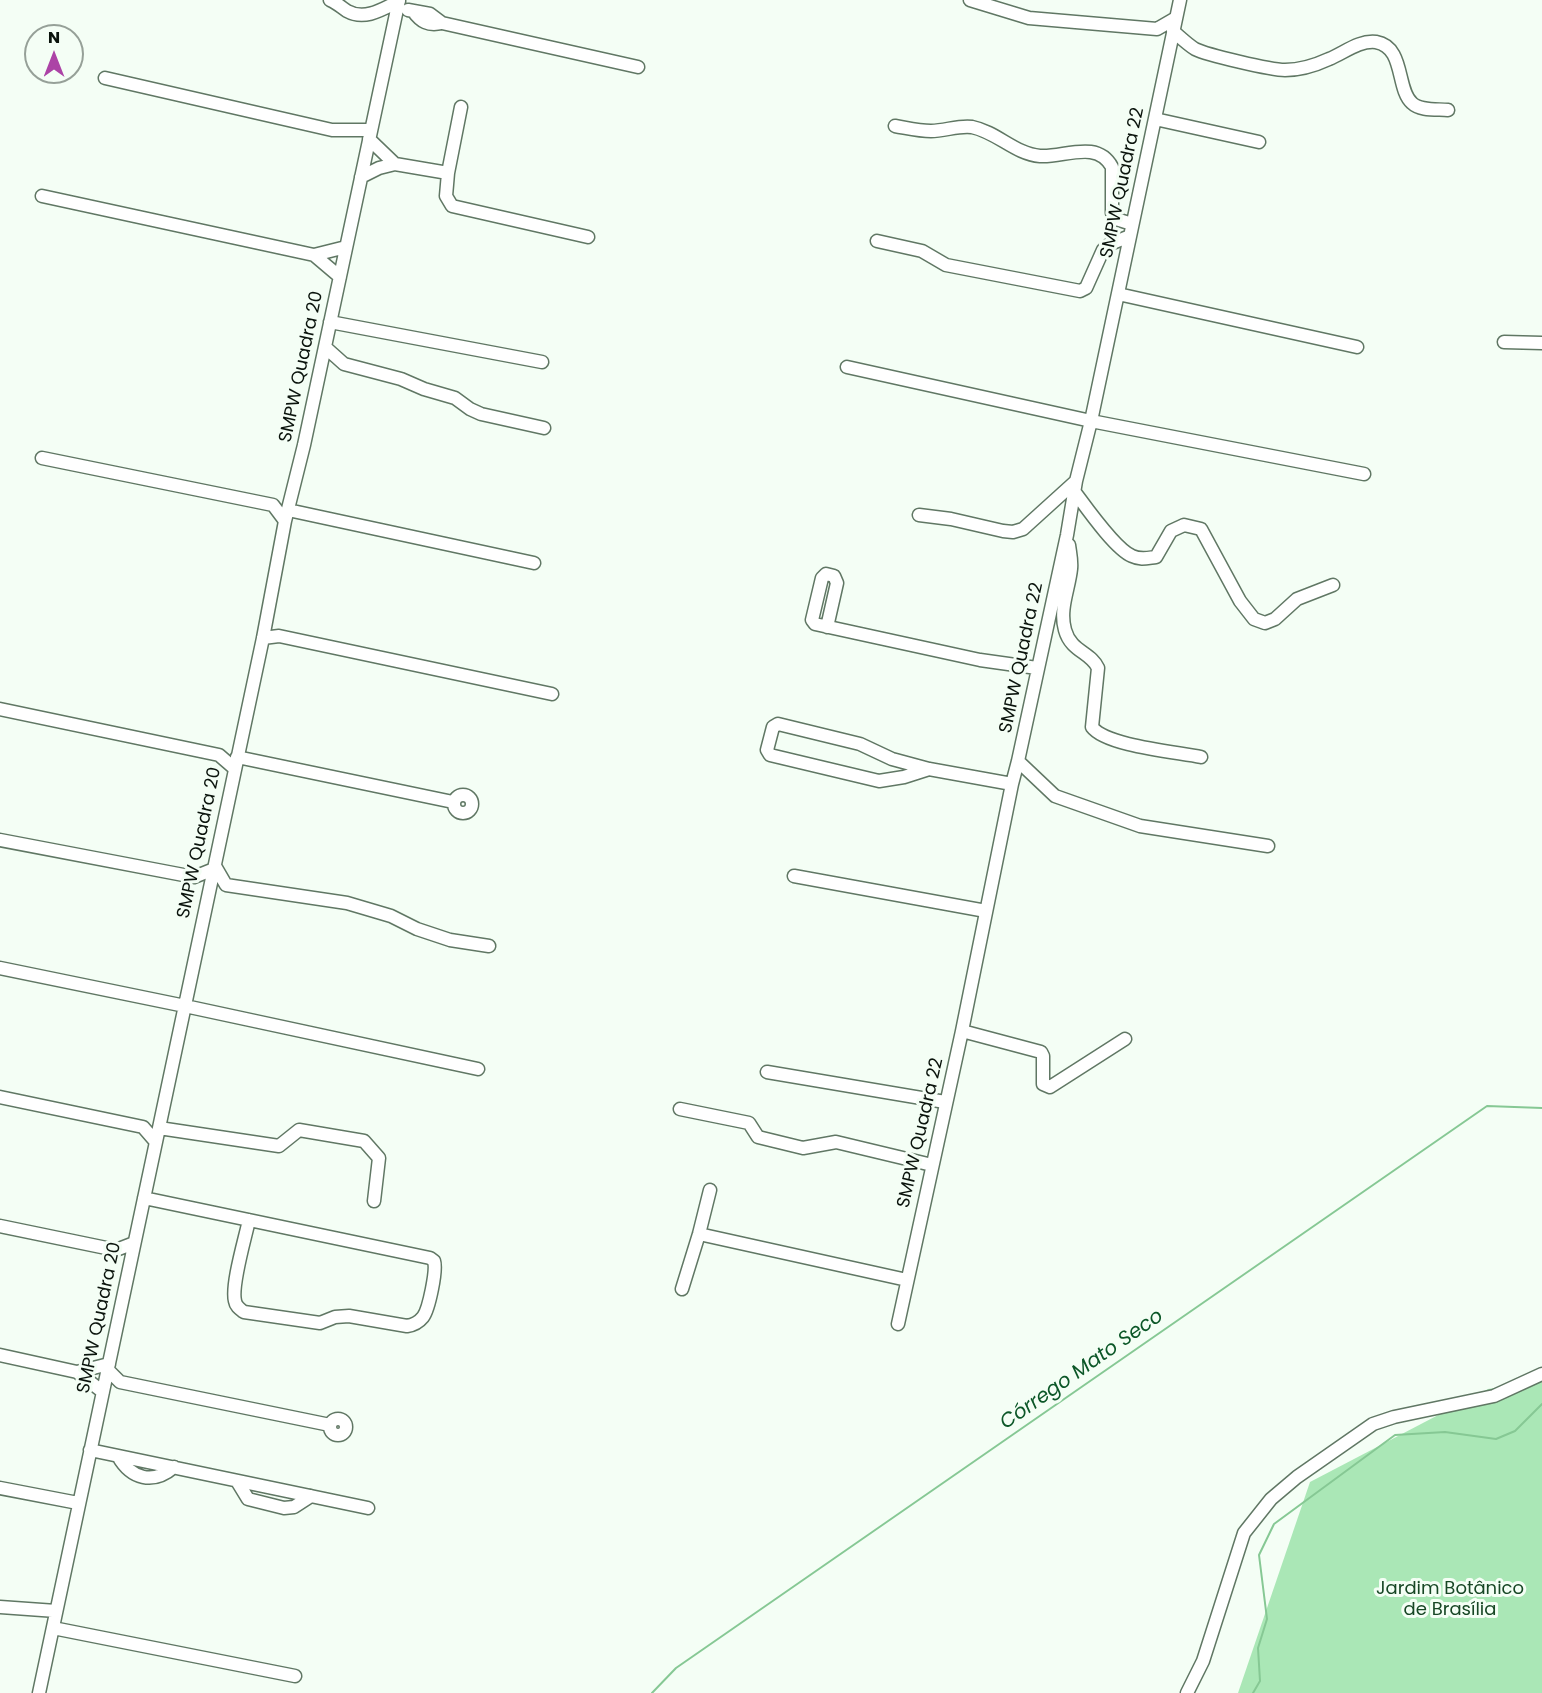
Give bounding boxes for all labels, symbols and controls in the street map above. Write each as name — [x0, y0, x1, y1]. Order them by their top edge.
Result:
north arrow — [24, 24, 84, 84]
text: N — [48, 26, 60, 49]
street label: SMPW Quadra 22 — [1097, 106, 1149, 260]
street label: SMPW Quadra 20 — [275, 289, 329, 445]
street label: SMPW Quadra 22 — [996, 581, 1048, 735]
street label: SMPW Quadra 20 — [173, 765, 227, 921]
street label: SMPW Quadra 22 — [893, 1056, 949, 1210]
street label: SMPW Quadra 20 — [73, 1240, 127, 1396]
water label: Córrego Mato Seco — [996, 1305, 1168, 1435]
park label: Jardim Botânico de Brasília — [1376, 1578, 1524, 1620]

